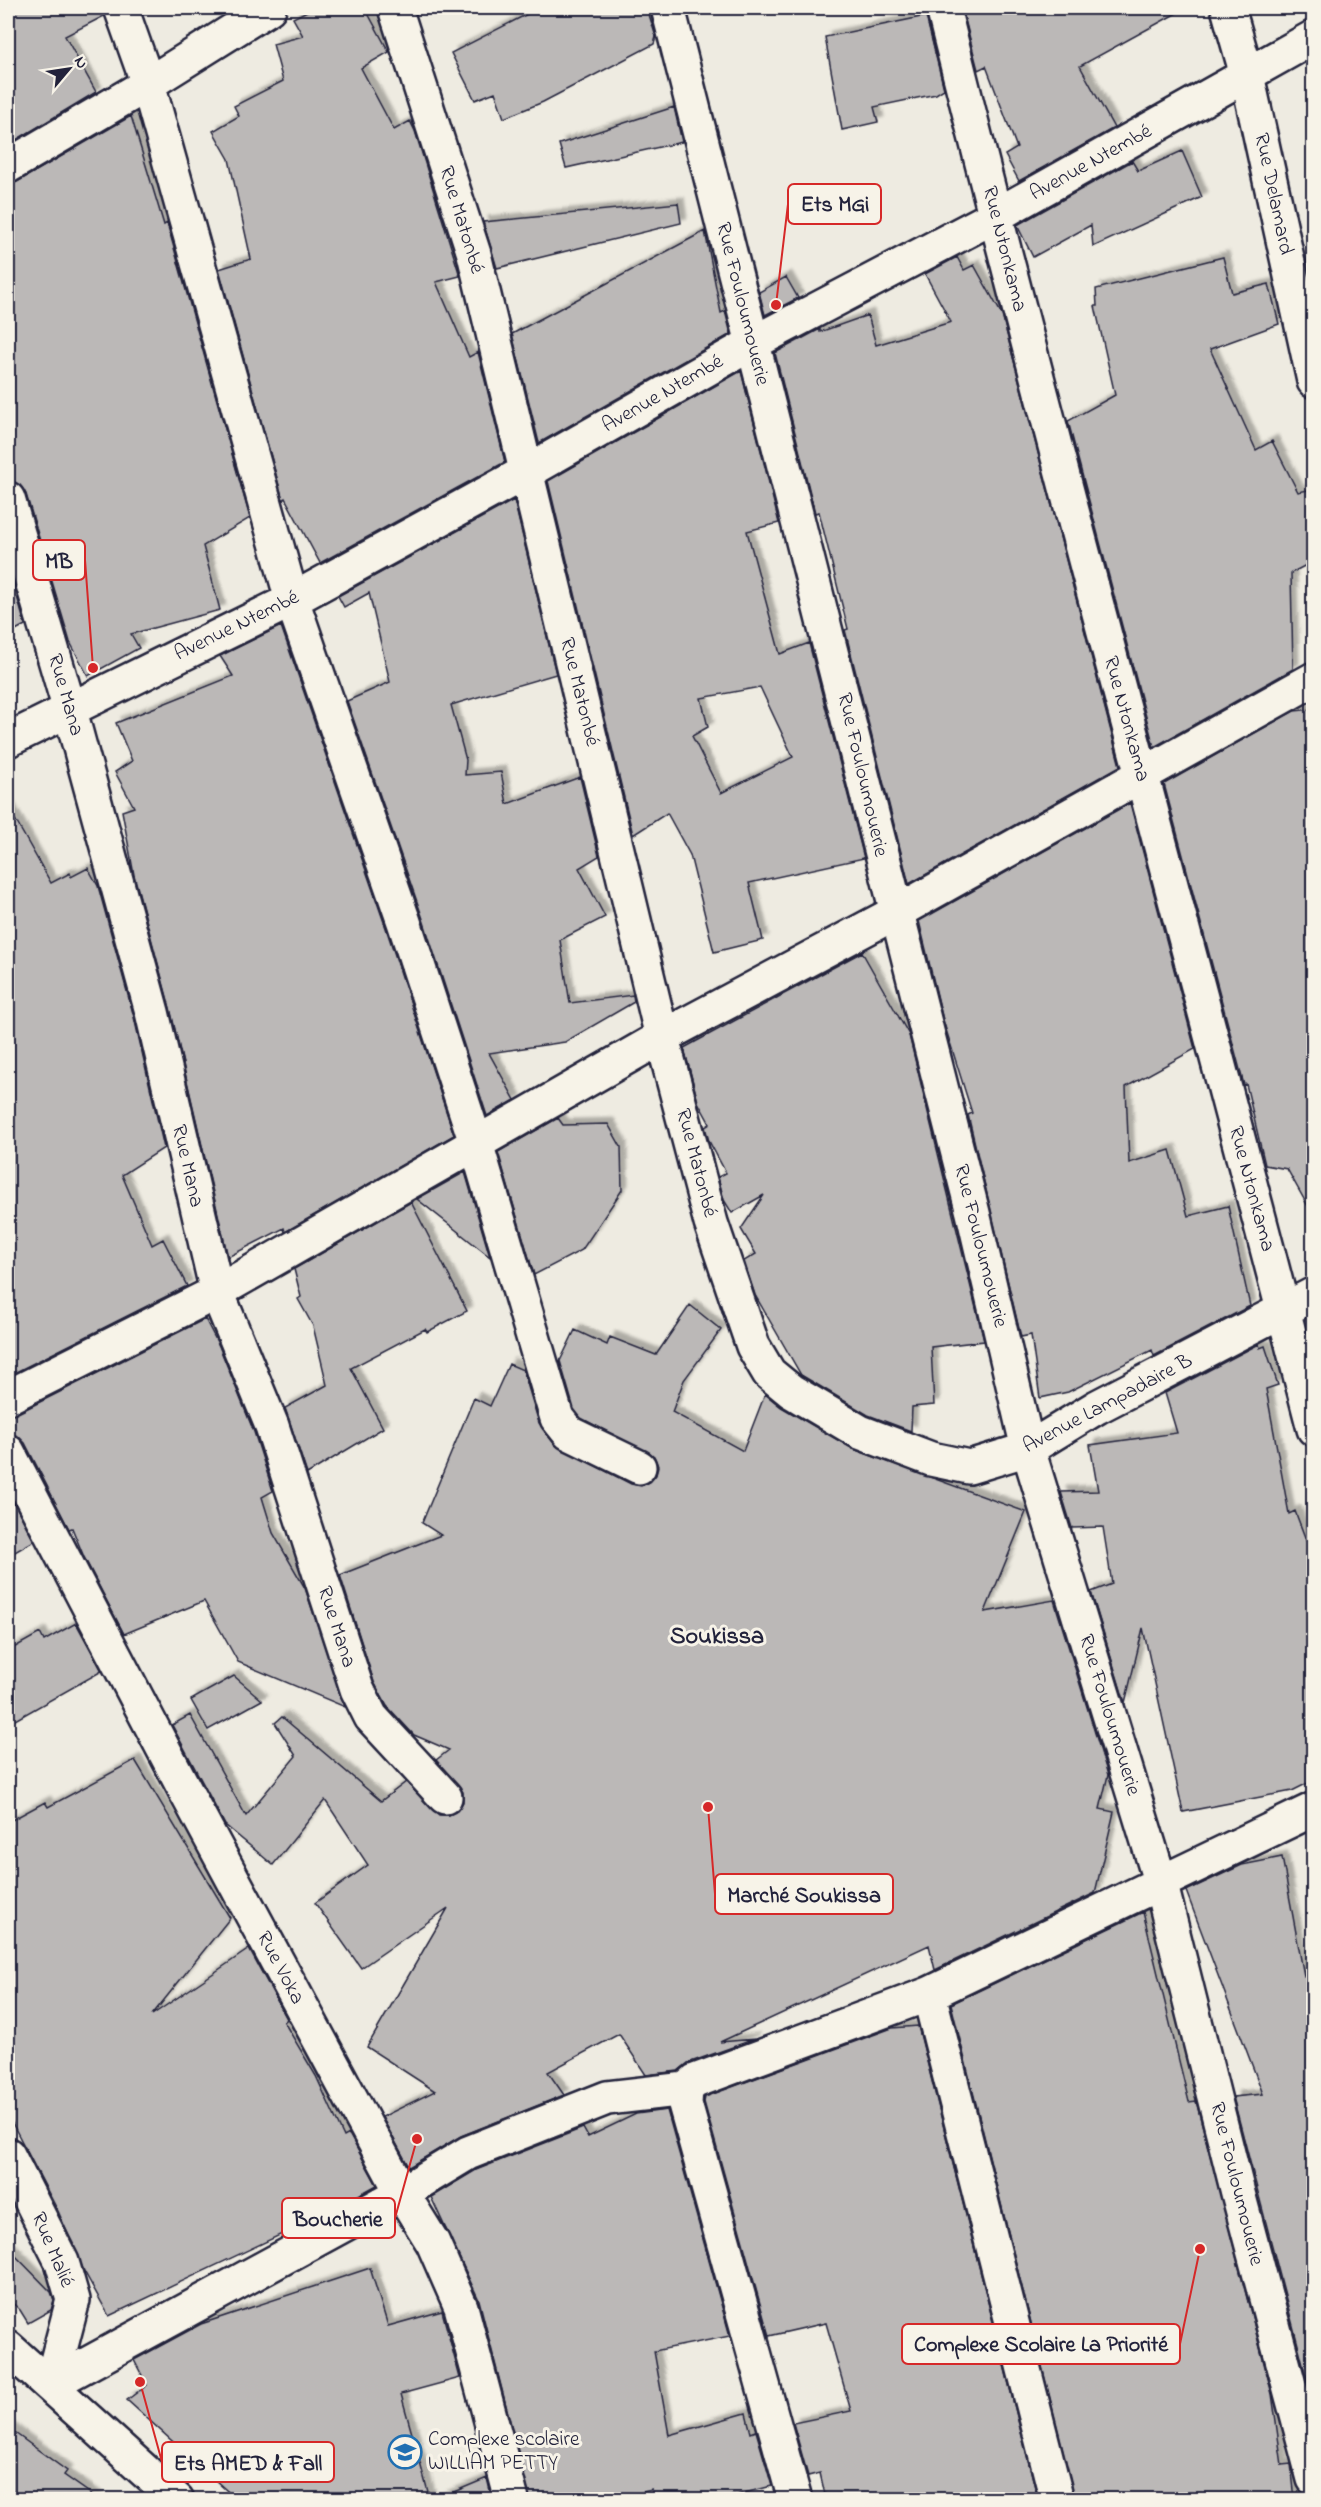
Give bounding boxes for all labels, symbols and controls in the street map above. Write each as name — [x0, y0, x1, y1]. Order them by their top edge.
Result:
north arrow — [39, 39, 99, 99]
text: N — [67, 52, 94, 73]
street label: Avenue Ntembé — [1024, 117, 1158, 209]
street label: Rue Delamard — [1245, 130, 1301, 258]
street label: Rue Matonbé — [430, 162, 492, 278]
street label: Rue Ntonkama — [974, 183, 1034, 315]
callout: Ets MGi — [788, 184, 881, 224]
text: Ets MGi — [801, 190, 869, 222]
street label: Rue Fouloumouerie — [707, 219, 777, 389]
street label: Avenue Ntembé — [597, 347, 730, 441]
callout: MB — [33, 540, 85, 580]
text: MB — [45, 547, 73, 579]
street label: Avenue Ntembé — [170, 583, 305, 669]
street label: Rue Matonbé — [551, 634, 607, 750]
street label: Rue Mana — [39, 650, 91, 740]
street label: Rue Ntonkama — [1095, 653, 1157, 785]
street label: Rue Fouloumouerie — [829, 690, 896, 861]
street label: Rue Matonbé — [667, 1105, 725, 1221]
street label: Rue Mana — [163, 1122, 211, 1210]
street label: Rue Ntonkama — [1220, 1123, 1282, 1255]
street label: Rue Fouloumouerie — [945, 1161, 1015, 1331]
street label: Avenue Lampadaire B — [1018, 1347, 1198, 1461]
street label: Rue Mana — [309, 1582, 363, 1672]
district label: Soukissa — [670, 1620, 764, 1655]
street label: Rue Fouloumouerie — [1070, 1631, 1148, 1800]
callout: Marché Soukissa — [715, 1874, 893, 1914]
text: Marché Soukissa — [727, 1881, 881, 1913]
street label: Rue Voka — [248, 1926, 312, 2010]
street label: Rue Fouloumouerie — [1201, 2099, 1271, 2269]
callout: Boucherie — [282, 2198, 395, 2238]
text: Boucherie — [292, 2205, 384, 2237]
street label: Rue Malié — [23, 2208, 81, 2293]
callout: Complexe Scolaire La Priorité — [902, 2324, 1180, 2364]
text: Complexe Scolaire La Priorité — [914, 2330, 1169, 2362]
place label: Complexe scolaire WILLIAM PETTY — [428, 2425, 580, 2479]
school or university icon: Complexe scolaire WILLIAM PETTY — [387, 2434, 423, 2470]
callout: Ets AMED & Fall — [162, 2442, 334, 2482]
text: Ets AMED & Fall — [174, 2449, 322, 2481]

